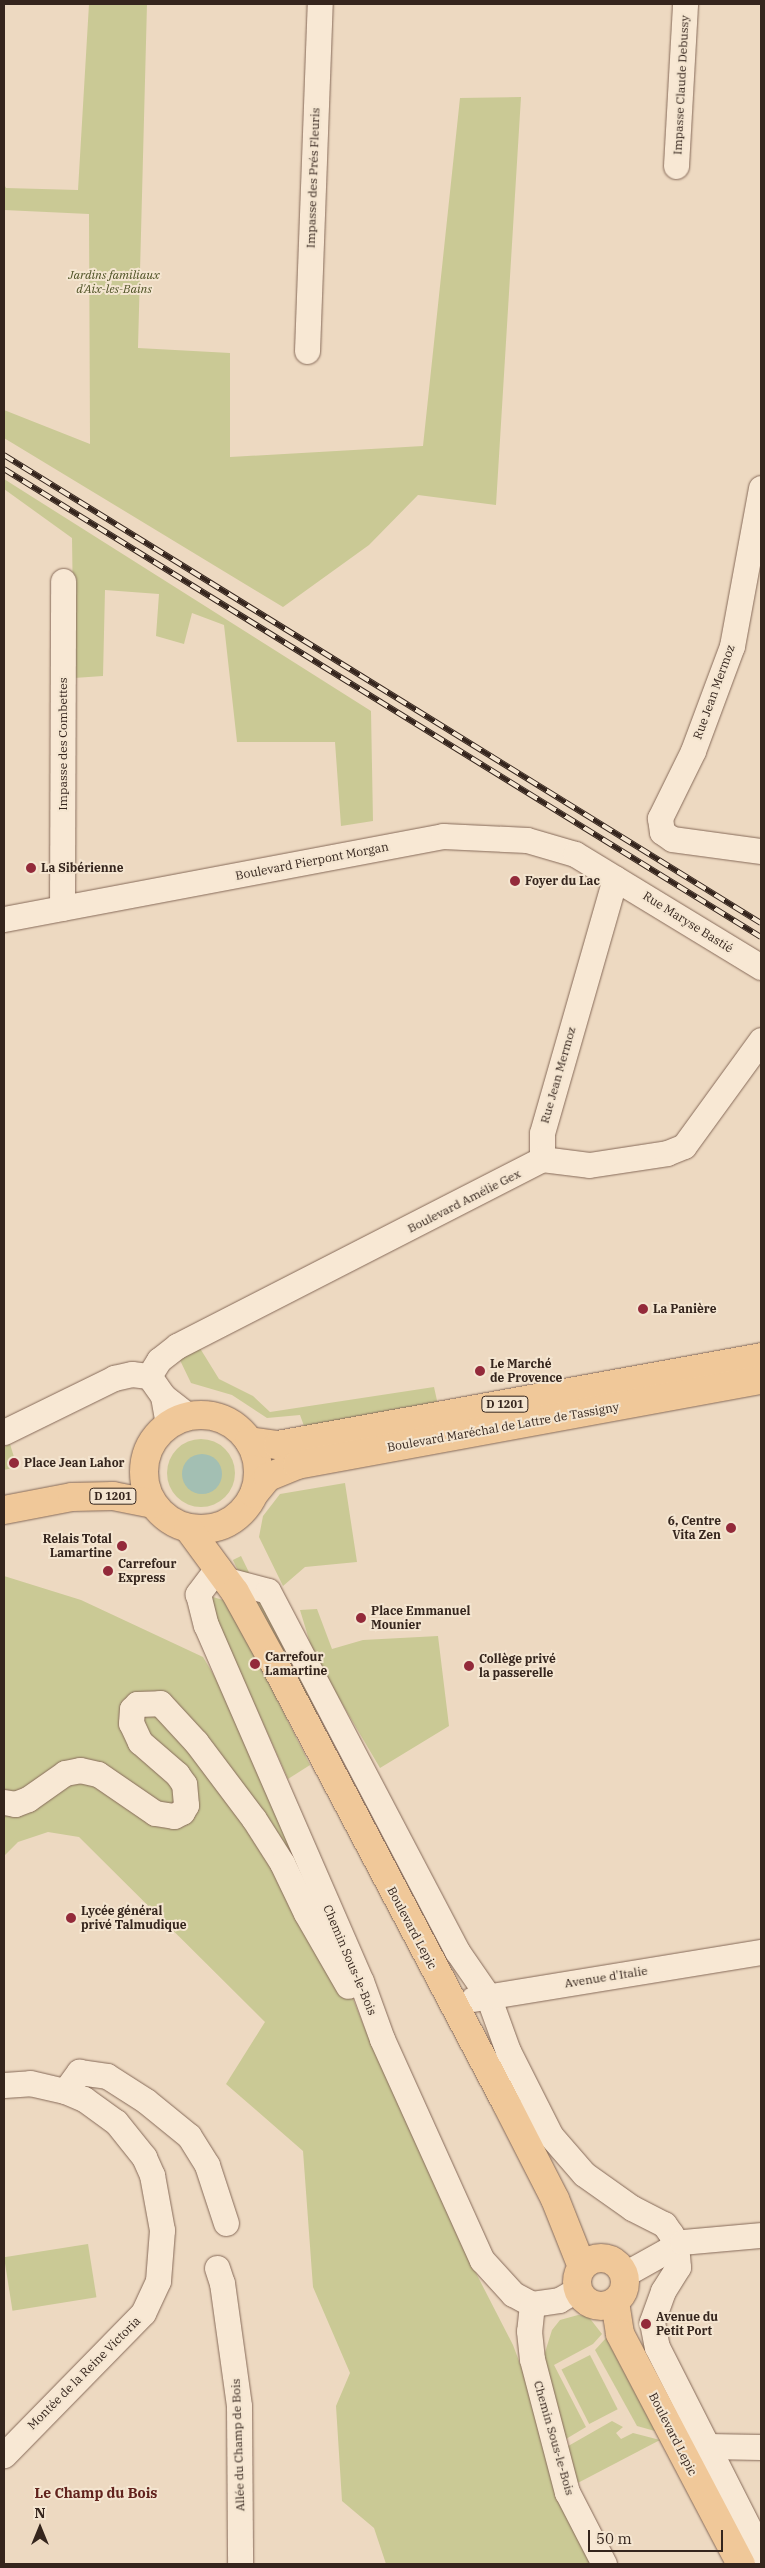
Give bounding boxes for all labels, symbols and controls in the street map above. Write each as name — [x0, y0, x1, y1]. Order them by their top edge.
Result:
street label: Impasse Claude Debussy — [670, 15, 692, 155]
street label: Impasse des Prés Fleuris — [303, 108, 323, 248]
park label: Jardins familiaux d'Aix-les-Bains — [68, 268, 160, 296]
street label: Rue Jean Mermoz — [690, 643, 738, 741]
street label: Impasse des Combettes — [56, 677, 70, 811]
street label: Boulevard Pierpont Morgan — [234, 839, 390, 883]
place label: La Sibérienne — [41, 861, 124, 875]
marker: La Sibérienne — [25, 862, 37, 874]
place label: Foyer du Lac — [525, 874, 600, 888]
marker: Foyer du Lac — [509, 875, 521, 887]
street label: Rue Maryse Bastié — [640, 888, 736, 956]
street label: Rue Jean Mermoz — [537, 1025, 579, 1125]
street label: Boulevard Amélie Gex — [405, 1166, 523, 1236]
place label: La Panière — [653, 1302, 717, 1316]
marker: La Panière — [637, 1303, 649, 1315]
place label: Le Marché de Provence — [490, 1357, 562, 1385]
marker: Le Marché de Provence — [474, 1365, 486, 1377]
road number: D 1201 — [481, 1396, 529, 1412]
street label: Boulevard Maréchal de Lattre de Tassigny — [386, 1399, 620, 1455]
place label: Place Jean Lahor — [24, 1456, 125, 1470]
marker: Place Jean Lahor — [8, 1457, 20, 1469]
road number: D 1201 — [89, 1488, 137, 1504]
place label: 6, Centre Vita Zen — [668, 1514, 721, 1542]
marker: 6, Centre Vita Zen — [725, 1522, 737, 1534]
place label: Relais Total Lamartine — [43, 1532, 112, 1560]
marker: Relais Total Lamartine — [116, 1540, 128, 1552]
place label: Carrefour Express — [118, 1557, 176, 1585]
marker: Carrefour Express — [102, 1565, 114, 1577]
place label: Place Emmanuel Mounier — [371, 1604, 470, 1632]
marker: Place Emmanuel Mounier — [355, 1612, 367, 1624]
place label: Carrefour Lamartine — [265, 1650, 327, 1678]
place label: Collège privé la passerelle — [479, 1652, 556, 1680]
marker: Carrefour Lamartine — [249, 1658, 261, 1670]
marker: Collège privé la passerelle — [463, 1660, 475, 1672]
street label: Boulevard Lepic — [384, 1884, 440, 1972]
street label: Chemin Sous-le-Bois — [320, 1903, 380, 2017]
place label: Lycée général privé Talmudique — [81, 1904, 187, 1932]
marker: Lycée général privé Talmudique — [65, 1912, 77, 1924]
street label: Avenue d'Italie — [563, 1963, 649, 1991]
place label: Avenue du Petit Port — [656, 2310, 718, 2338]
street label: Montée de la Reine Victoria — [25, 2314, 143, 2432]
marker: Avenue du Petit Port — [640, 2318, 652, 2330]
street label: Allée du Champ de Bois — [228, 2378, 248, 2512]
street label: Chemin Sous-le-Bois — [531, 2379, 577, 2497]
street label: Boulevard Lepic — [646, 2390, 700, 2478]
district label: Le Champ du Bois — [35, 2485, 157, 2501]
north arrow — [15, 2503, 65, 2553]
text: N — [34, 2504, 46, 2522]
scale bar — [590, 2520, 725, 2552]
text: 50 m — [596, 2529, 632, 2548]

